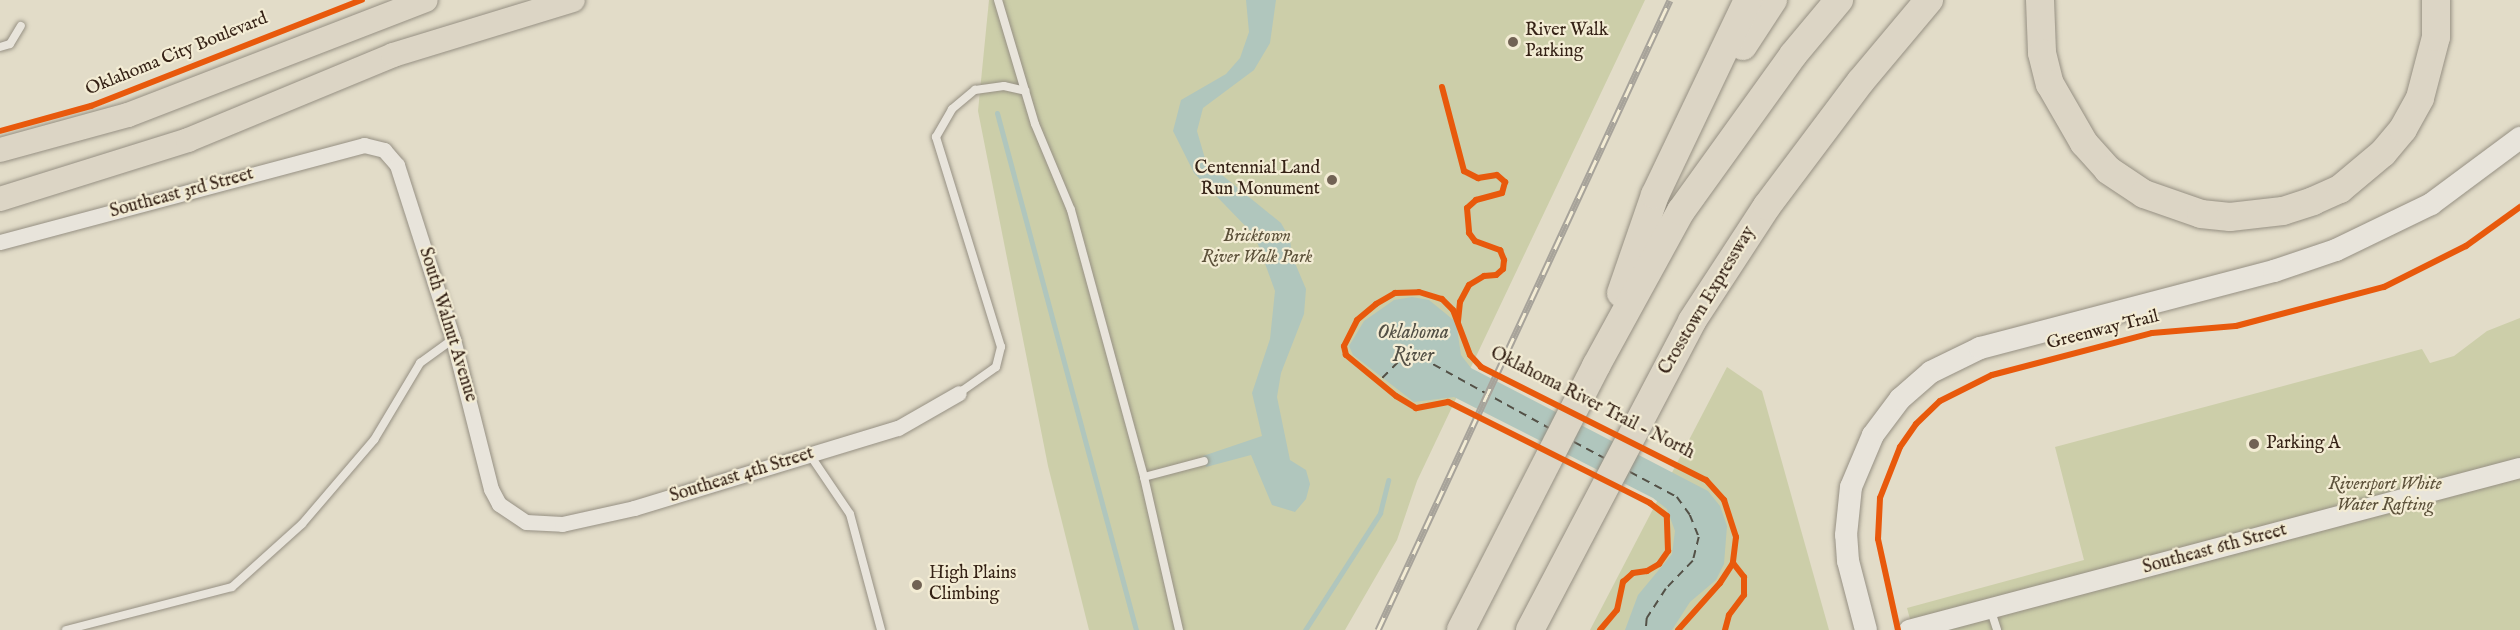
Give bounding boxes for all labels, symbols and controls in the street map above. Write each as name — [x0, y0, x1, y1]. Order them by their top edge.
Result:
street label: Oklahoma City Boulevard — [83, 9, 271, 101]
place label: River Walk Parking — [1525, 21, 1608, 63]
marker: River Walk Parking — [1506, 35, 1520, 49]
place label: Centennial Land Run Monument — [1195, 159, 1320, 201]
street label: Southeast 3rd Street — [108, 164, 256, 224]
marker: Centennial Land Run Monument — [1325, 173, 1339, 187]
street label: Crosstown Expressway — [1655, 223, 1761, 379]
park label: Bricktown River Walk Park — [1202, 227, 1312, 270]
street label: South Walnut Avenue — [413, 245, 481, 405]
street label: Greenway Trail — [2045, 307, 2161, 355]
water label: Oklahoma River — [1377, 320, 1449, 367]
street label: Oklahoma River Trail - North — [1486, 343, 1698, 465]
place label: Parking A — [2266, 433, 2341, 455]
marker: Parking A — [2247, 437, 2261, 451]
street label: Southeast 4th Street — [667, 444, 817, 508]
park label: Riversport White Water Rafting — [2328, 475, 2442, 518]
street label: Southeast 6th Street — [2141, 520, 2289, 580]
place label: High Plains Climbing — [929, 564, 1016, 606]
marker: High Plains Climbing — [910, 578, 924, 592]

